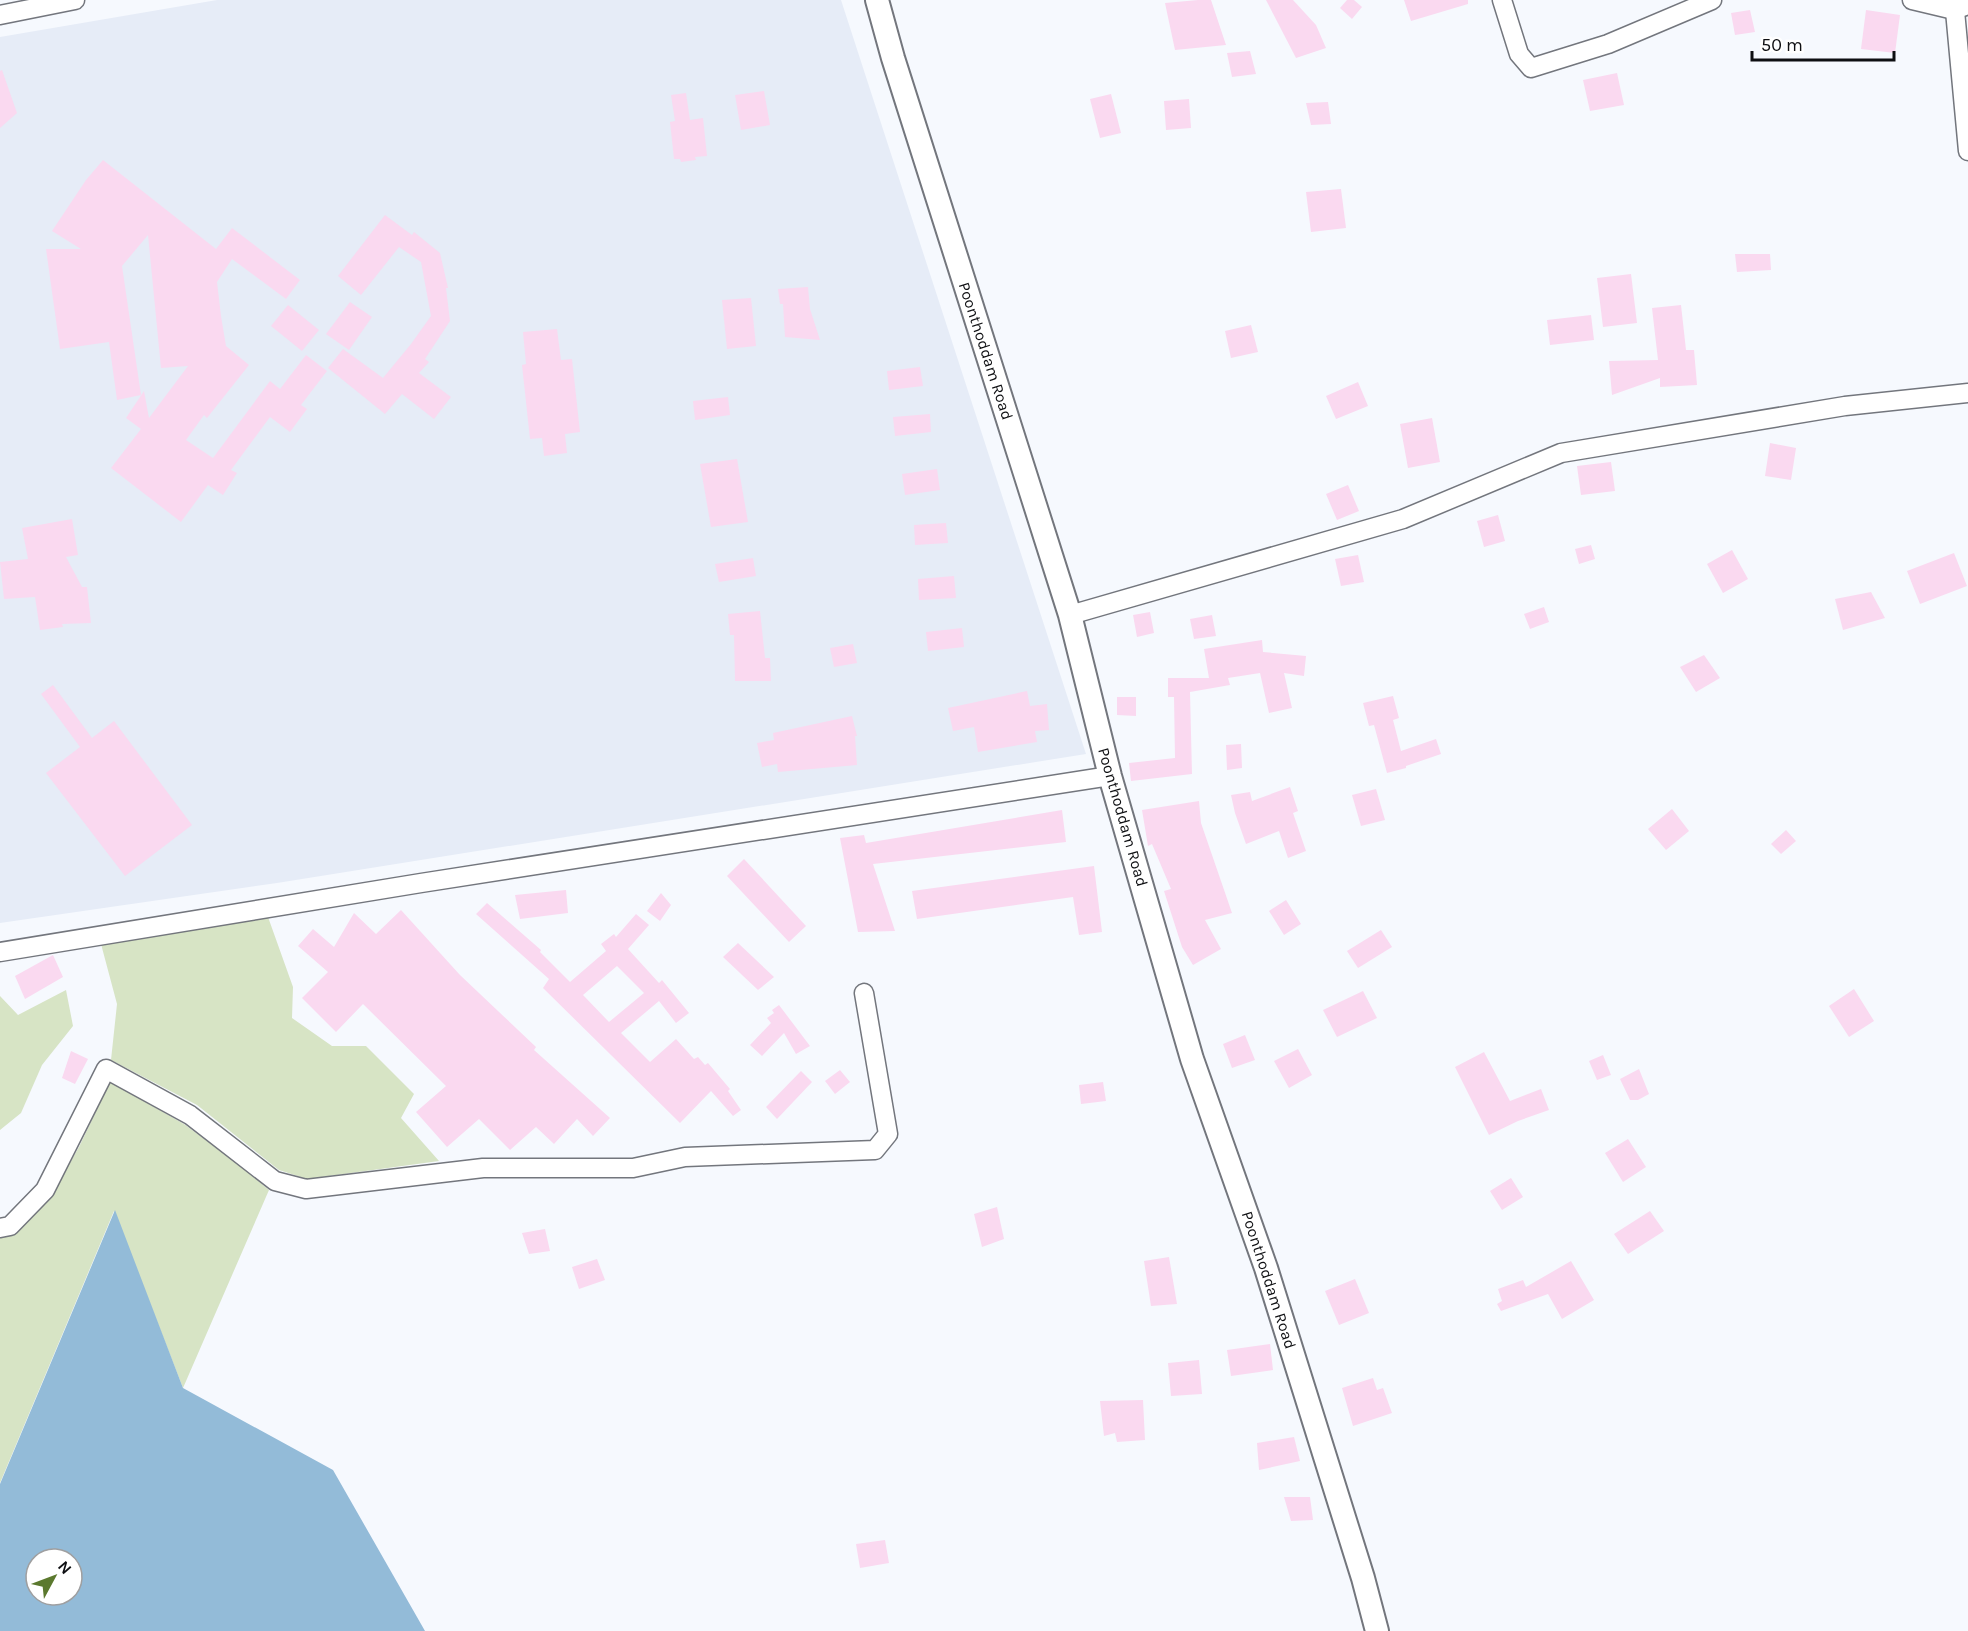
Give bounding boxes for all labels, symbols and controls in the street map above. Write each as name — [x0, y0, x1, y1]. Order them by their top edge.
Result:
scale bar — [1752, 24, 1894, 62]
text: 50 m — [1761, 34, 1803, 56]
street label: Poonthoddam Road — [955, 280, 1017, 422]
street label: Poonthoddam Road — [1094, 745, 1152, 889]
street label: Poonthoddam Road — [1238, 1209, 1300, 1351]
north arrow — [24, 1547, 84, 1607]
text: N — [54, 1557, 76, 1578]

